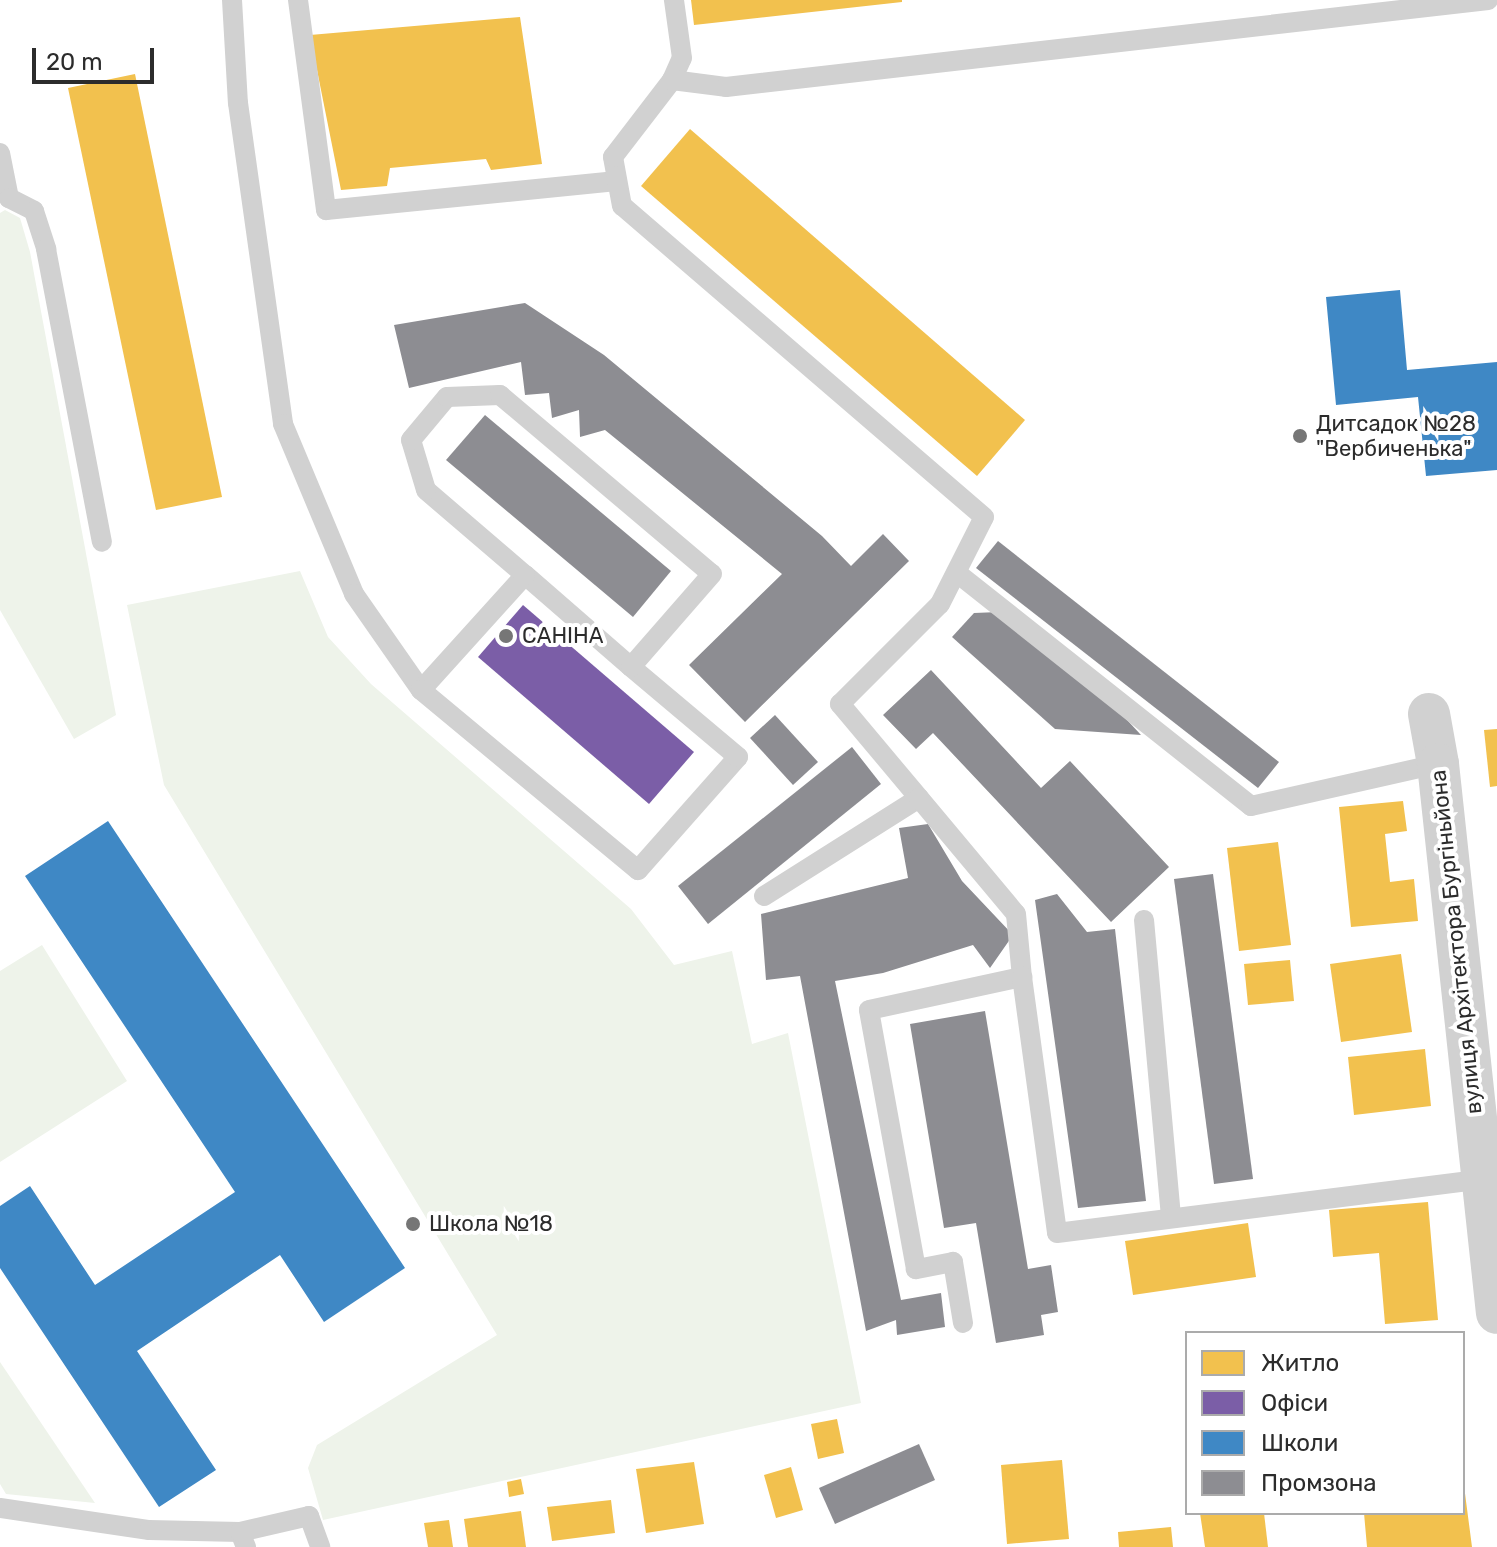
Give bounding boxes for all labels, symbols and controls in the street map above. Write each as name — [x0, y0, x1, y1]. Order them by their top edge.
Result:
scale bar — [36, 32, 158, 82]
text: 20 m — [46, 48, 103, 76]
place label: Дитсадок №28 "Вербиченька" — [1316, 410, 1476, 462]
marker: Дитсадок №28 "Вербиченька" — [1291, 427, 1309, 445]
place label: САНІНА — [522, 623, 604, 649]
marker: САНІНА — [497, 627, 515, 645]
street label: вулиця Архітектора Бургіньйона — [1425, 769, 1487, 1115]
place label: Школа №18 — [429, 1211, 553, 1237]
marker: Школа №18 — [404, 1215, 422, 1233]
legend — [1185, 1331, 1465, 1515]
text: Житло — [1261, 1349, 1339, 1377]
text: Офіси — [1261, 1389, 1328, 1417]
text: Школи — [1261, 1429, 1338, 1457]
text: Промзона — [1261, 1469, 1377, 1497]

